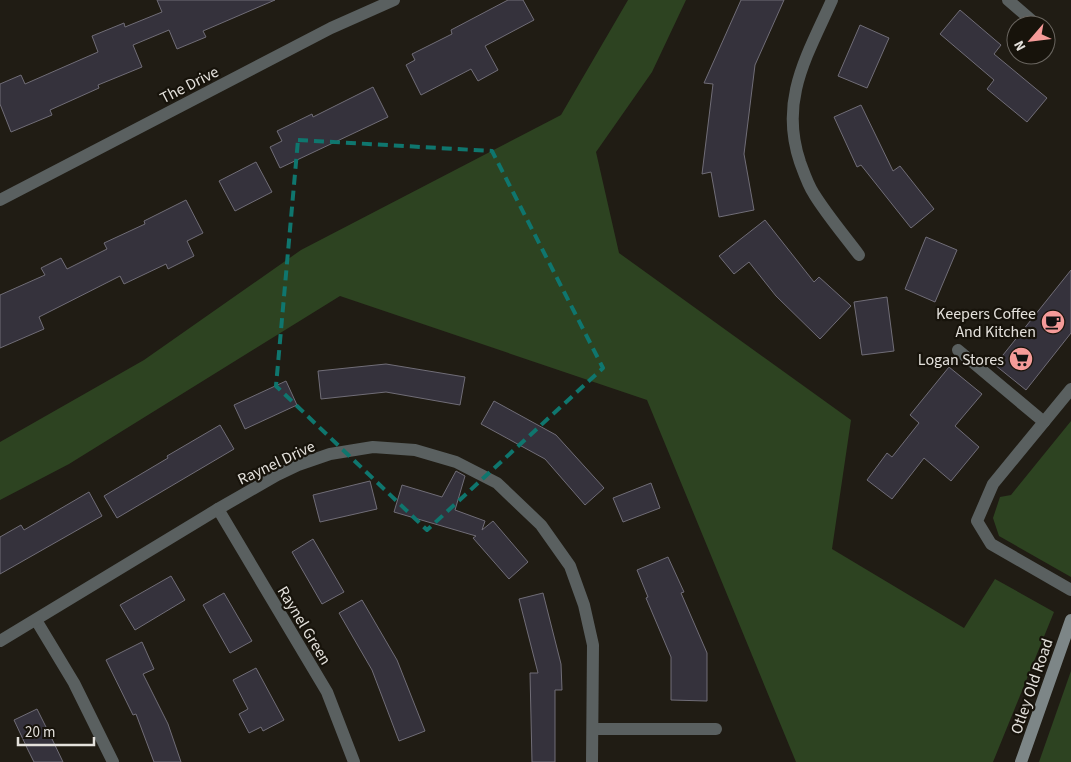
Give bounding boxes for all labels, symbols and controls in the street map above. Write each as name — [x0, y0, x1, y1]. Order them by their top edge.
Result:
north arrow — [1006, 15, 1056, 65]
text: N — [1009, 37, 1031, 54]
street label: The Drive — [156, 61, 223, 109]
place label: Keepers Coffee And Kitchen — [936, 303, 1036, 343]
cafe icon: Keepers Coffee And Kitchen — [1040, 309, 1066, 335]
supermarket icon: Logan Stores — [1008, 346, 1034, 372]
place label: Logan Stores — [918, 349, 1004, 371]
street label: Raynel Drive — [234, 435, 319, 490]
street label: Raynel Green — [272, 582, 336, 669]
street label: Otley Old Road — [1005, 635, 1059, 737]
scale bar — [18, 714, 94, 746]
text: 20 m — [25, 722, 55, 743]

